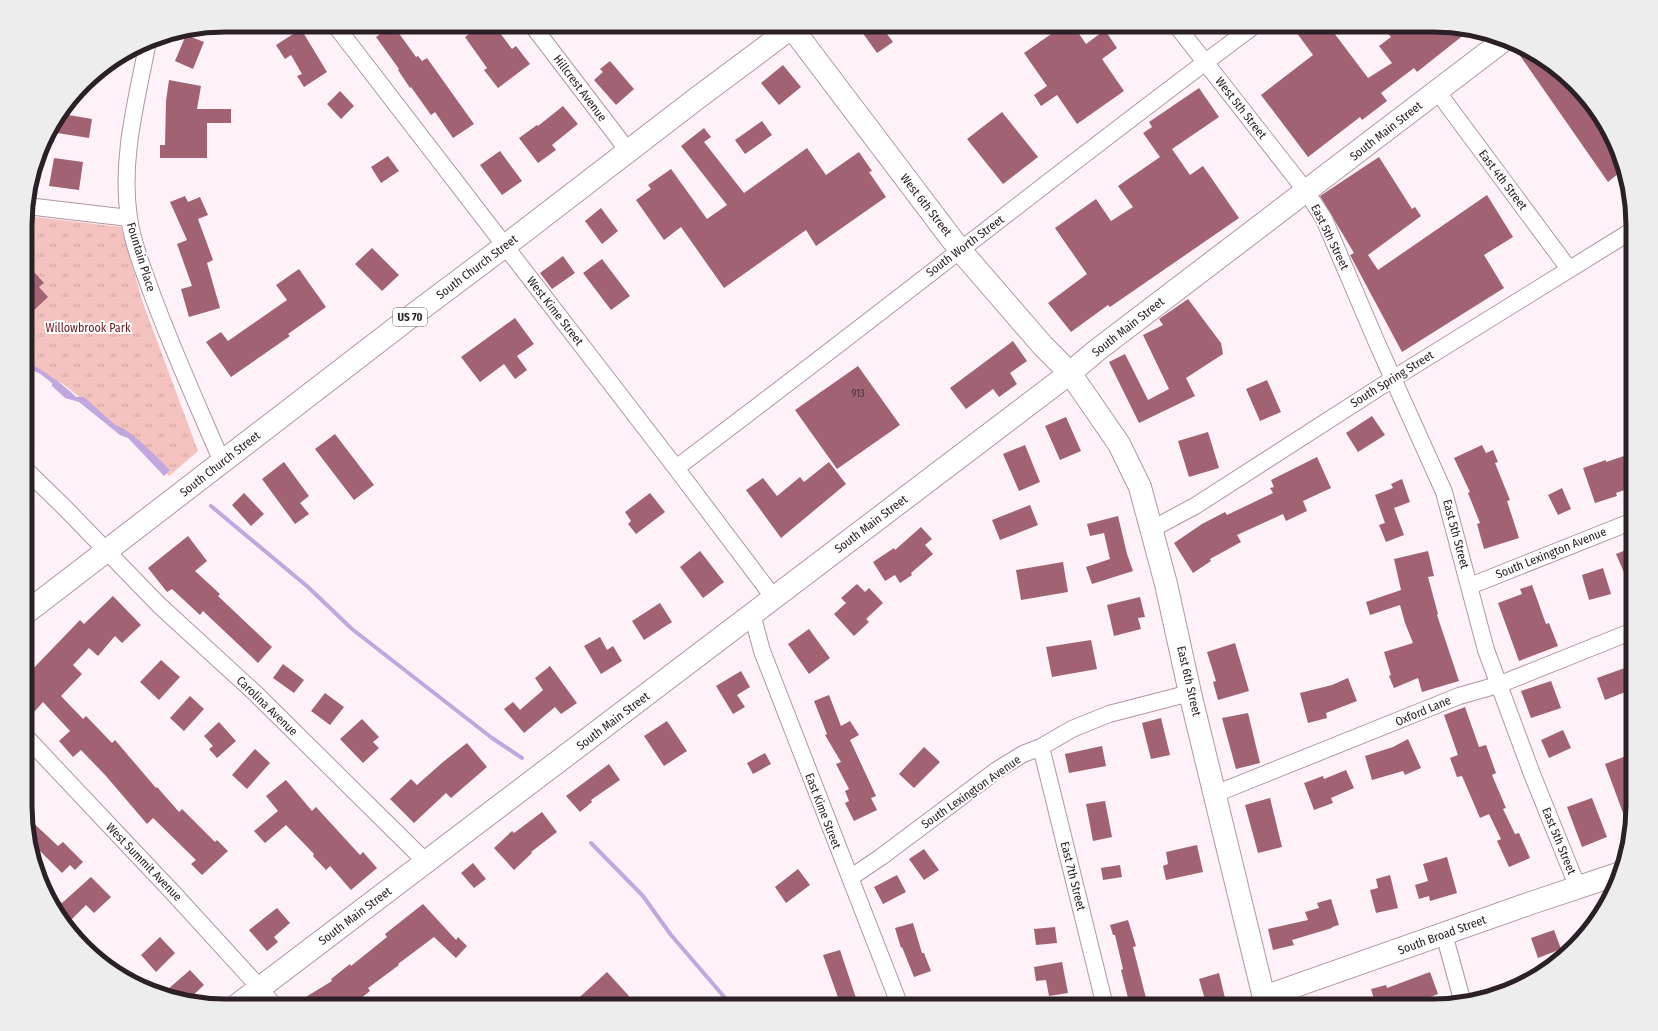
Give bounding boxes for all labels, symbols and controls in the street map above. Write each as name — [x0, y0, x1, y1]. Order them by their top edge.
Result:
street label: Hillcrest Avenue — [551, 52, 610, 124]
street label: West 5th Street — [1212, 74, 1270, 142]
street label: South Main Street — [1347, 98, 1425, 164]
street label: East 4th Street — [1476, 147, 1530, 213]
street label: West 6th Street — [897, 171, 955, 239]
street label: East 5th Street — [1308, 202, 1352, 272]
street label: South Worth Street — [923, 212, 1007, 280]
street label: Fountain Place — [124, 221, 158, 293]
street label: South Church Street — [434, 232, 520, 302]
street label: West Kime Street — [524, 274, 586, 348]
street label: South Main Street — [1089, 294, 1167, 360]
road number: US 70 — [393, 308, 427, 326]
park label: Willowbrook Park — [45, 321, 131, 335]
street label: South Spring Street — [1348, 348, 1436, 410]
house number: 913 — [851, 388, 865, 400]
street label: South Church Street — [177, 428, 263, 500]
street label: South Main Street — [832, 492, 910, 556]
street label: East 5th Street — [1440, 498, 1472, 570]
street label: South Lexington Avenue — [1494, 524, 1608, 582]
street label: East 6th Street — [1174, 645, 1204, 718]
street label: Carolina Avenue — [234, 673, 300, 739]
street label: South Main Street — [574, 689, 652, 753]
street label: Oxford Lane — [1393, 693, 1453, 729]
street label: South Lexington Avenue — [919, 752, 1023, 832]
street label: East Kime Street — [802, 771, 844, 851]
street label: East 5th Street — [1539, 805, 1579, 877]
street label: West Summit Avenue — [103, 820, 185, 904]
street label: East 7th Street — [1058, 840, 1088, 912]
street label: South Main Street — [316, 884, 394, 948]
street label: South Broad Street — [1396, 913, 1488, 957]

